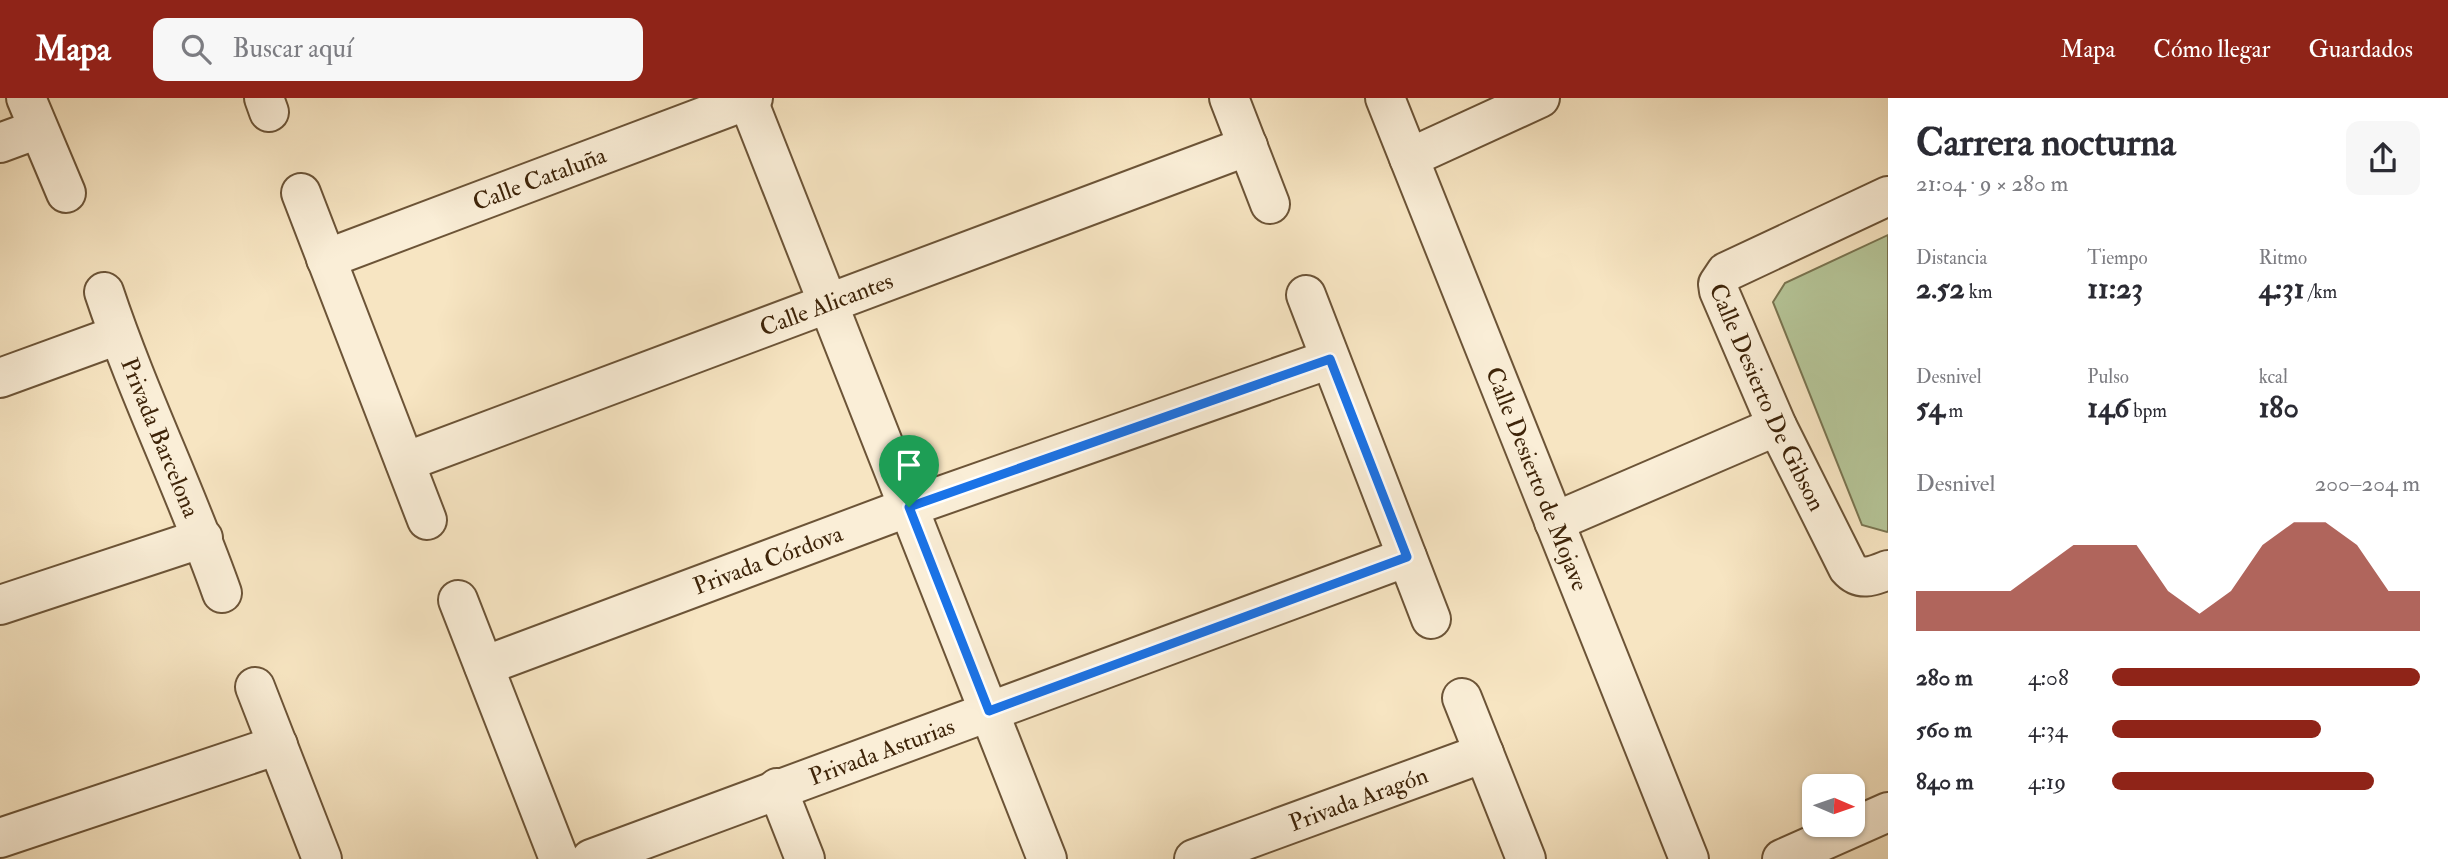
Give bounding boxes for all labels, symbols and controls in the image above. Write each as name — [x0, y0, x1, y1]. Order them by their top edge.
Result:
search box — [153, 18, 643, 81]
text: Mapa — [35, 29, 111, 70]
icon: search — [177, 30, 215, 68]
text: Buscar aquí — [233, 33, 353, 65]
text: Mapa — [2060, 34, 2115, 65]
text: Cómo llegar — [2153, 34, 2270, 65]
text: Guardados — [2308, 34, 2413, 65]
text: Carrera nocturna — [1916, 119, 2176, 167]
button: share — [2346, 121, 2420, 195]
street label: Calle Cataluña — [468, 139, 612, 218]
text: 21:04 · 9 × 280 m — [1916, 169, 2068, 198]
text: Distancia — [1916, 246, 1987, 270]
text: Tiempo — [2087, 246, 2148, 270]
text: Ritmo — [2259, 246, 2307, 270]
street label: Calle Alicantes — [755, 265, 897, 343]
text: 2.52 — [1916, 270, 1965, 307]
text: 11:23 — [2087, 270, 2143, 307]
text: 4:31 — [2259, 270, 2304, 307]
street label: Calle Desierto De Gibson — [1702, 278, 1833, 516]
text: km — [1965, 280, 1993, 304]
text: /km — [2304, 280, 2337, 304]
street label: Privada Barcelona — [114, 353, 207, 523]
street label: Calle Desierto de Mojave — [1478, 362, 1596, 595]
text: Desnivel — [1916, 365, 1982, 389]
text: Pulso — [2087, 365, 2129, 389]
text: kcal — [2259, 365, 2288, 389]
text: 54 — [1916, 389, 1945, 426]
text: 146 — [2087, 389, 2129, 426]
text: 180 — [2259, 389, 2299, 426]
text: m — [1945, 399, 1963, 423]
text: bpm — [2129, 399, 2167, 423]
pin — [879, 435, 939, 507]
icon: arrive — [890, 446, 928, 484]
text: Desnivel — [1916, 469, 1995, 498]
text: 200–204 m — [2315, 469, 2420, 498]
street label: Privada Córdova — [689, 517, 848, 602]
text: 280 m — [1916, 663, 1973, 692]
text: 4:08 — [2028, 663, 2069, 692]
street label: Privada Asturias — [805, 710, 959, 793]
text: 560 m — [1916, 715, 1972, 744]
text: 4:34 — [2028, 715, 2067, 744]
street label: Privada Aragón — [1285, 759, 1432, 839]
text: 840 m — [1916, 767, 1974, 796]
text: 4:19 — [2028, 767, 2066, 796]
north arrow — [1802, 774, 1866, 836]
map controls — [1802, 774, 1865, 837]

